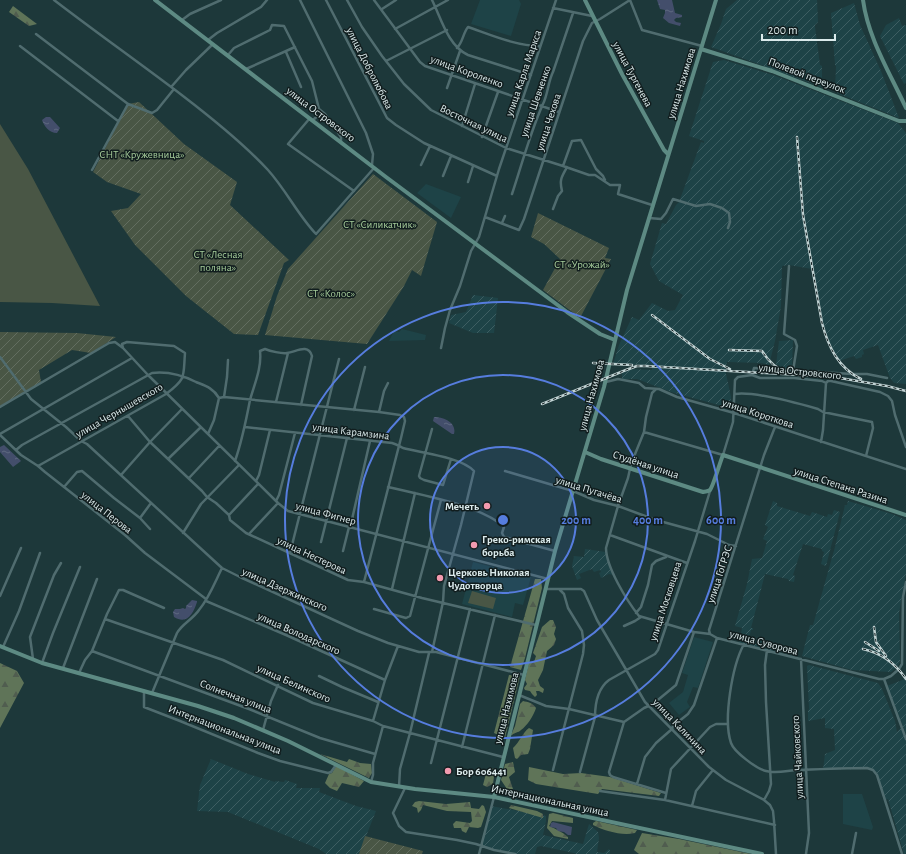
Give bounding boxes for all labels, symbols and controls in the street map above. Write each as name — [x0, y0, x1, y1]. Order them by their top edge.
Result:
scale bar — [762, 16, 835, 42]
text: 200 m — [768, 24, 798, 36]
street label: улица Добролюбова — [344, 25, 395, 111]
street label: улица Карла Маркса — [503, 29, 543, 119]
street label: улица Тургенева — [610, 39, 654, 109]
street label: улица Нахимова — [665, 46, 697, 121]
street label: улица Короленко — [428, 53, 505, 90]
street label: Полевой переулок — [767, 56, 847, 95]
street label: улица Шевченко — [518, 64, 553, 139]
street label: улица Островского — [283, 84, 357, 144]
street label: улица Чехова — [534, 92, 563, 153]
street label: Восточная улица — [438, 102, 509, 145]
park label: СНТ «Кружевница» — [99, 149, 185, 160]
park label: СТ «Силикатчик» — [343, 219, 417, 230]
park label: СТ «Лесная поляна» — [193, 249, 243, 273]
park label: СТ «Урожай» — [554, 259, 610, 270]
park label: СТ «Колос» — [307, 288, 355, 299]
street label: улица Нахимова — [576, 358, 606, 433]
street label: улица Островского — [757, 362, 842, 381]
street label: улица Чернышевского — [73, 381, 165, 440]
street label: улица Короткова — [720, 396, 795, 430]
street label: улица Карамзина — [311, 421, 390, 442]
street label: Студёная улица — [611, 449, 680, 480]
street label: улица Степана Разина — [792, 465, 889, 506]
street label: улица Пугачёва — [553, 474, 623, 505]
street label: улица Перова — [78, 489, 134, 536]
street label: улица Фигнер — [293, 500, 358, 527]
place label: Мечеть — [445, 501, 480, 512]
marker: Мечеть — [482, 501, 492, 511]
centre of rings — [496, 513, 510, 527]
text: 200 m — [561, 514, 591, 526]
text: 400 m — [633, 514, 663, 526]
text: 600 m — [706, 514, 736, 526]
street label: улица Нестерова — [275, 534, 348, 576]
place label: Греко-римская борьба — [482, 534, 551, 558]
marker: Греко-римская борьба — [469, 540, 479, 550]
street label: улица ГоГРЭС — [705, 544, 734, 605]
street label: улица Московцева — [647, 560, 683, 643]
street label: улица Дзержинского — [240, 565, 329, 613]
place label: Церковь Николая Чудотворца — [448, 567, 529, 591]
marker: Церковь Николая Чудотворца — [435, 573, 445, 583]
street label: улица Володарского — [255, 610, 342, 657]
street label: улица Суворова — [728, 628, 799, 657]
street label: улица Белинского — [254, 662, 332, 705]
street label: улица Нахимова — [492, 671, 521, 746]
street label: Солнечная улица — [198, 678, 273, 715]
street label: улица Калинина — [650, 696, 709, 756]
street label: Интернациональная улица — [167, 703, 283, 756]
street label: улица Чайковского — [790, 715, 805, 800]
marker: Бор 606441 — [443, 766, 453, 776]
place label: Бор 606441 — [456, 766, 507, 777]
street label: Интернациональная улица — [490, 783, 610, 818]

